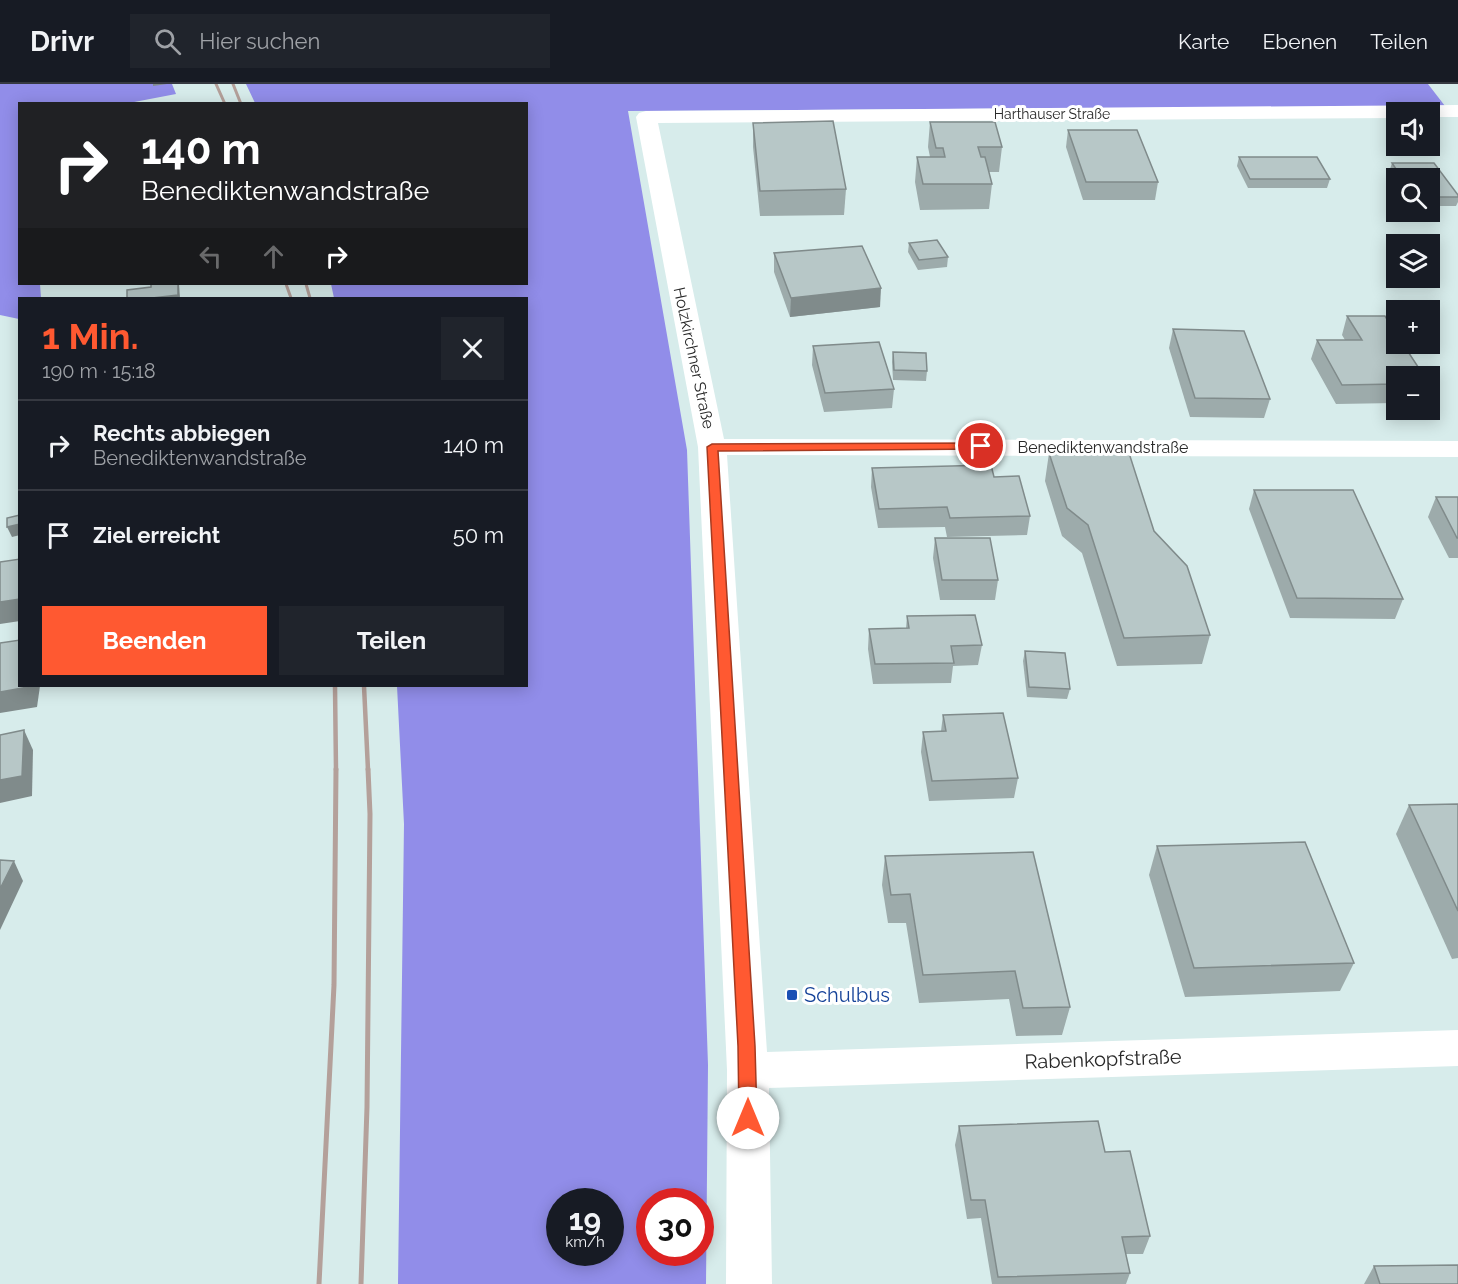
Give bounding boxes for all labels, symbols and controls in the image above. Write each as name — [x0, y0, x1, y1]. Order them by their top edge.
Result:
search box — [130, 14, 550, 68]
text: Drivr — [30, 25, 94, 58]
icon: search — [151, 25, 184, 58]
text: Hier suchen — [199, 28, 320, 54]
text: Karte — [1178, 29, 1229, 54]
text: Ebenen — [1262, 29, 1337, 54]
text: Teilen — [1370, 29, 1428, 54]
map controls — [1386, 102, 1440, 420]
button: sound — [1386, 102, 1440, 156]
street label: Harthauser Straße — [994, 106, 1110, 122]
text: 140 m — [141, 125, 261, 174]
icon: right — [42, 126, 120, 204]
button: search — [1386, 168, 1440, 222]
text: Benediktenwandstraße — [141, 175, 429, 206]
button: layers — [1386, 234, 1440, 288]
icon: left — [194, 240, 227, 273]
icon: ahead — [257, 240, 290, 273]
icon: right — [320, 240, 353, 273]
street label: Holzkirchner Straße — [670, 285, 718, 431]
button: + — [1386, 300, 1440, 354]
text: 1 Min. — [42, 315, 139, 357]
button: close — [441, 317, 504, 380]
text: 190 m · 15:18 — [42, 359, 156, 383]
button: − — [1386, 366, 1440, 420]
text: Rechts abbiegen — [93, 420, 270, 446]
pin — [955, 420, 1006, 471]
icon: right — [42, 429, 75, 462]
icon: arrive — [964, 429, 997, 462]
text: 140 m — [443, 432, 504, 458]
street label: Benediktenwandstraße — [1018, 438, 1188, 457]
text: Benediktenwandstraße — [93, 446, 307, 470]
icon: arrive — [42, 519, 75, 552]
text: Ziel erreicht — [93, 522, 220, 548]
text: 50 m — [453, 522, 504, 548]
button: Beenden — [42, 606, 267, 675]
button: Teilen — [279, 606, 504, 675]
place label: Schulbus — [804, 983, 890, 1007]
marker: Schulbus — [785, 988, 799, 1002]
street label: Rabenkopfstraße — [1024, 1044, 1182, 1074]
position arrow — [716, 1086, 780, 1150]
speed limit sign: 30 — [636, 1188, 714, 1266]
text: 19 — [569, 1202, 601, 1237]
text: km/h — [565, 1233, 605, 1251]

